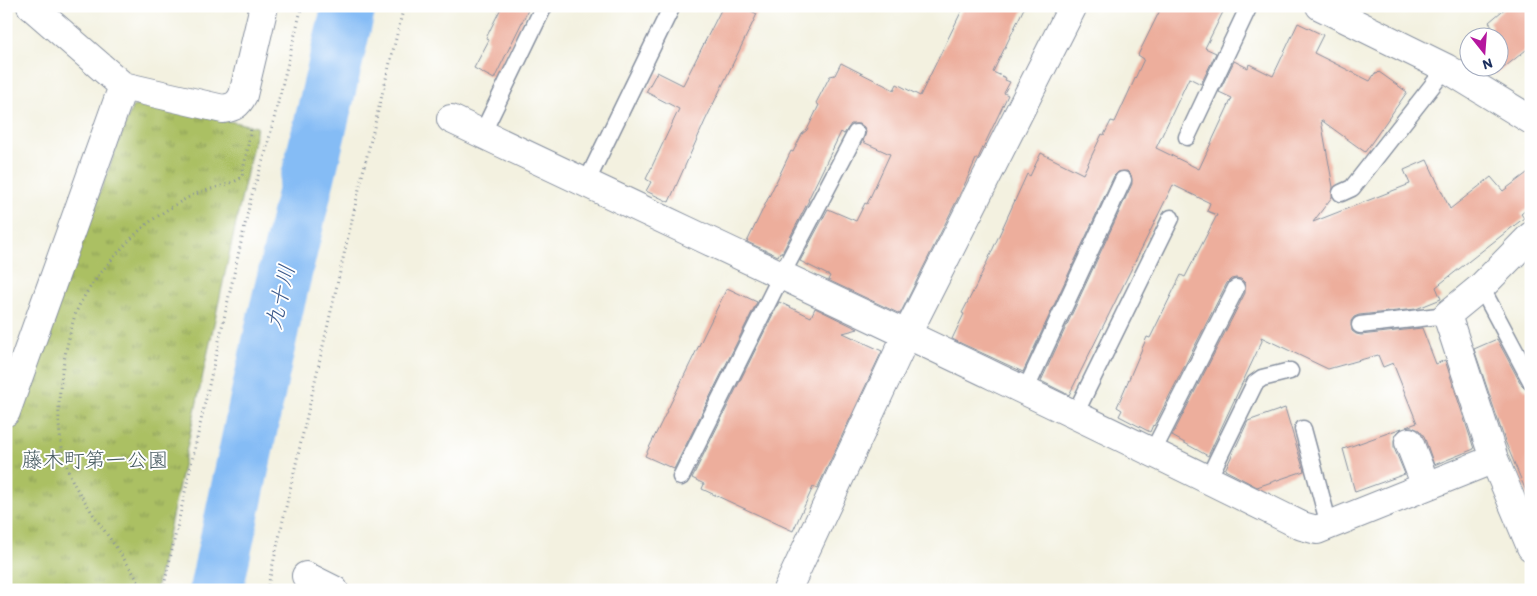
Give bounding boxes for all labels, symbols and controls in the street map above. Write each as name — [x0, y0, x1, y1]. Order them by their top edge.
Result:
north arrow — [1460, 28, 1510, 78]
text: N — [1481, 54, 1495, 73]
water label: 九十川 — [259, 262, 301, 332]
park label: 藤木町第一公園 — [22, 447, 169, 472]

